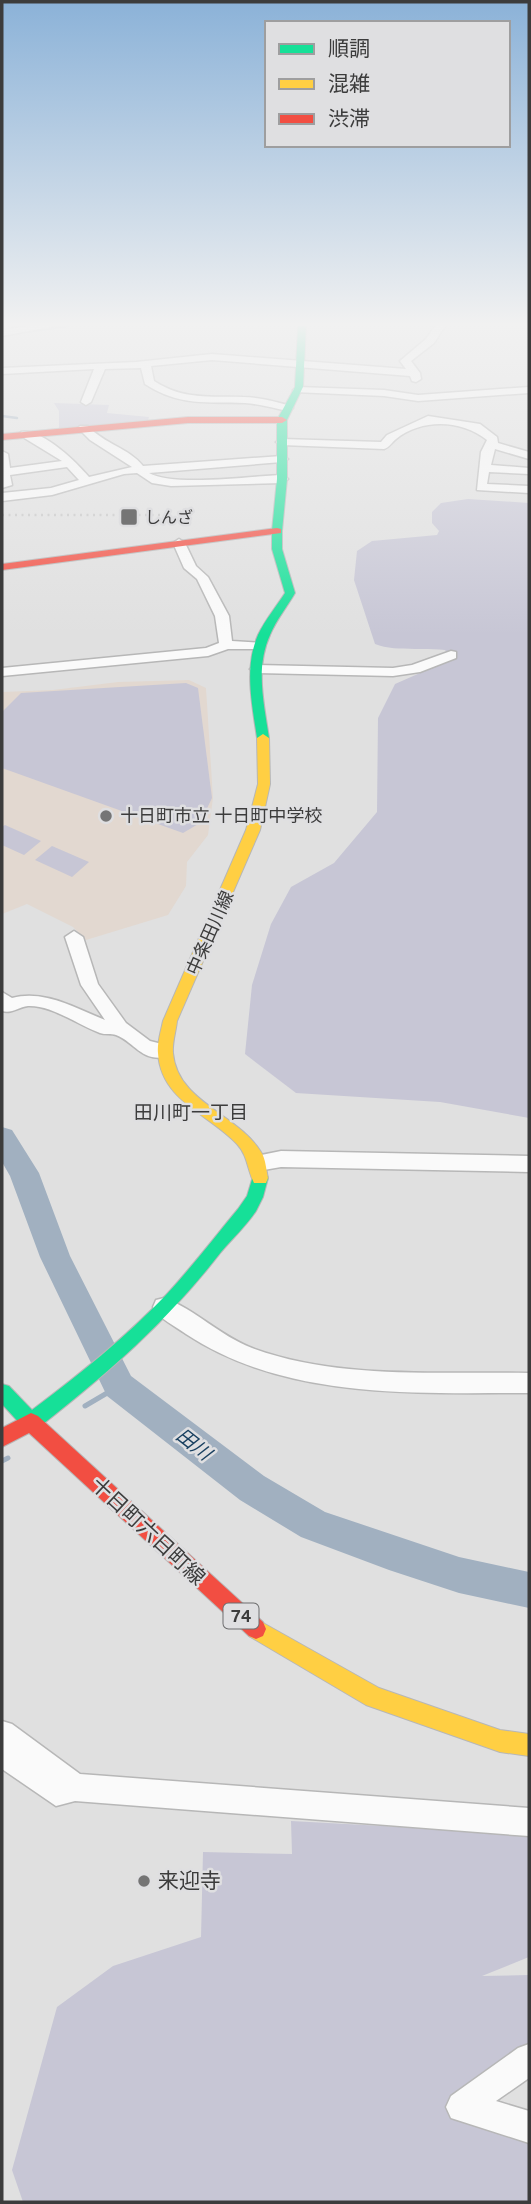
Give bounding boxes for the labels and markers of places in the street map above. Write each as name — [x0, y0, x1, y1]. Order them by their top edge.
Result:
marker: しんざ — [119, 507, 139, 527]
place label: しんざ — [145, 508, 193, 527]
place label: 十日町市立 十日町中学校 — [120, 805, 322, 826]
marker: 十日町市立 十日町中学校 — [98, 808, 114, 824]
place label: 来迎寺 — [158, 1868, 221, 1893]
marker: 来迎寺 — [136, 1873, 152, 1889]

